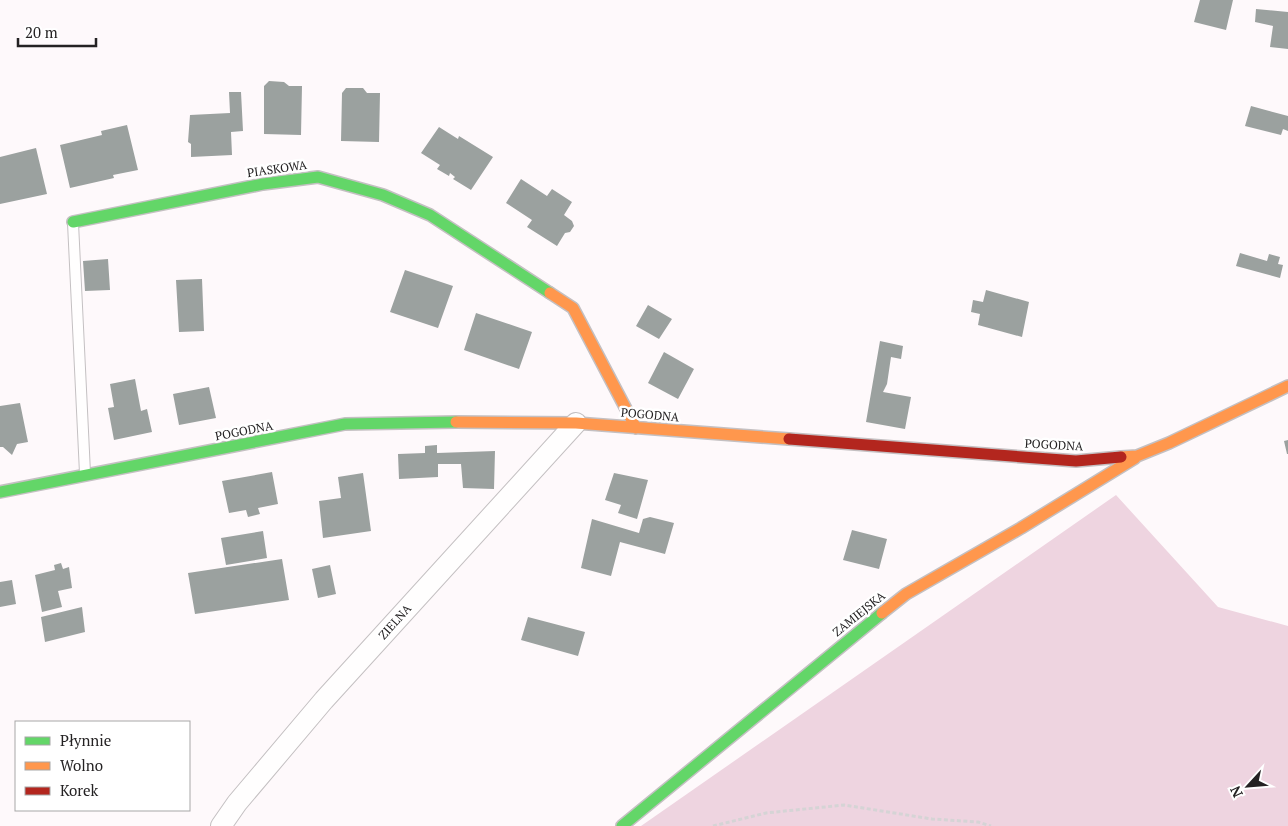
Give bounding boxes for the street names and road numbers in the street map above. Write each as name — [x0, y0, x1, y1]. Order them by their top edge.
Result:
street label: PIASKOWA — [246, 157, 309, 180]
street label: POGODNA — [620, 404, 681, 425]
street label: POGODNA — [214, 417, 275, 443]
street label: POGODNA — [1024, 435, 1084, 454]
street label: ZAMIEJSKA — [829, 587, 889, 639]
street label: ZIELNA — [375, 600, 415, 642]

